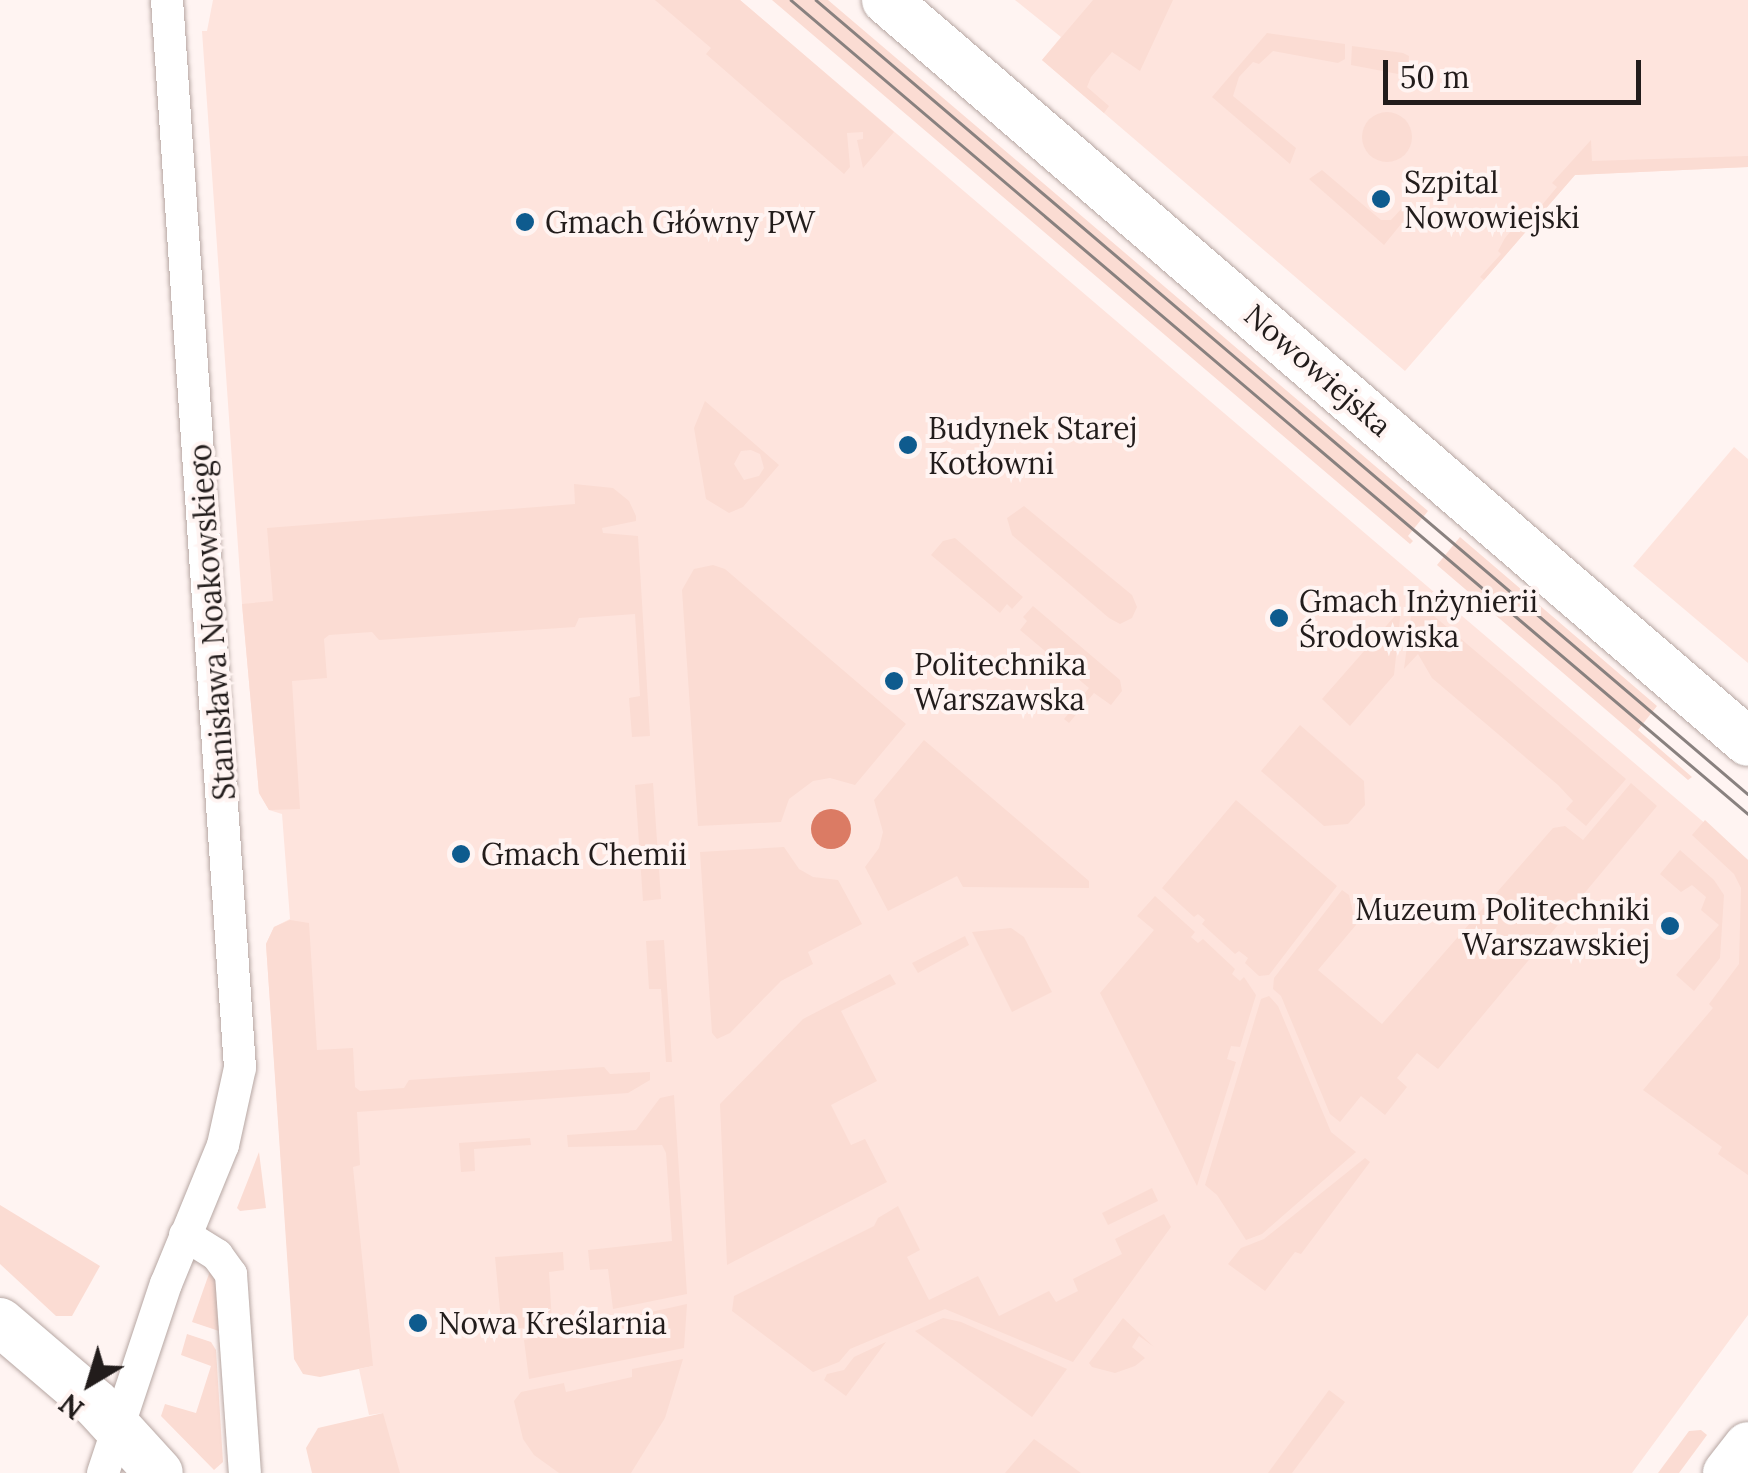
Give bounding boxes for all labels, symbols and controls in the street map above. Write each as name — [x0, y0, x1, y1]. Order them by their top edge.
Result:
scale bar — [1388, 40, 1646, 102]
text: 50 m — [1400, 58, 1470, 96]
place label: Szpital Nowowiejski — [1404, 164, 1580, 234]
marker: Szpital Nowowiejski — [1368, 186, 1394, 212]
place label: Gmach Główny PW — [545, 204, 815, 240]
marker: Gmach Główny PW — [514, 211, 536, 233]
street label: Nowowiejska — [1237, 296, 1399, 444]
place label: Budynek Starej Kotłowni — [928, 410, 1137, 480]
marker: Budynek Starej Kotłowni — [897, 434, 919, 456]
street label: Stanisława Noakowskiego — [182, 443, 242, 801]
place label: Gmach Inżynierii Środowiska — [1299, 583, 1538, 654]
marker: Gmach Inżynierii Środowiska — [1268, 607, 1290, 629]
place label: Politechnika Warszawska — [914, 646, 1086, 716]
marker: Politechnika Warszawska — [883, 670, 905, 692]
place label: Gmach Chemii — [481, 836, 687, 872]
marker: Gmach Chemii — [450, 843, 472, 865]
place label: Muzeum Politechniki Warszawskiej — [1355, 891, 1650, 962]
marker: Muzeum Politechniki Warszawskiej — [1659, 915, 1681, 937]
place label: Nowa Kreślarnia — [438, 1305, 667, 1341]
marker: Nowa Kreślarnia — [407, 1312, 429, 1334]
north arrow — [40, 1333, 140, 1433]
text: N — [52, 1386, 91, 1427]

